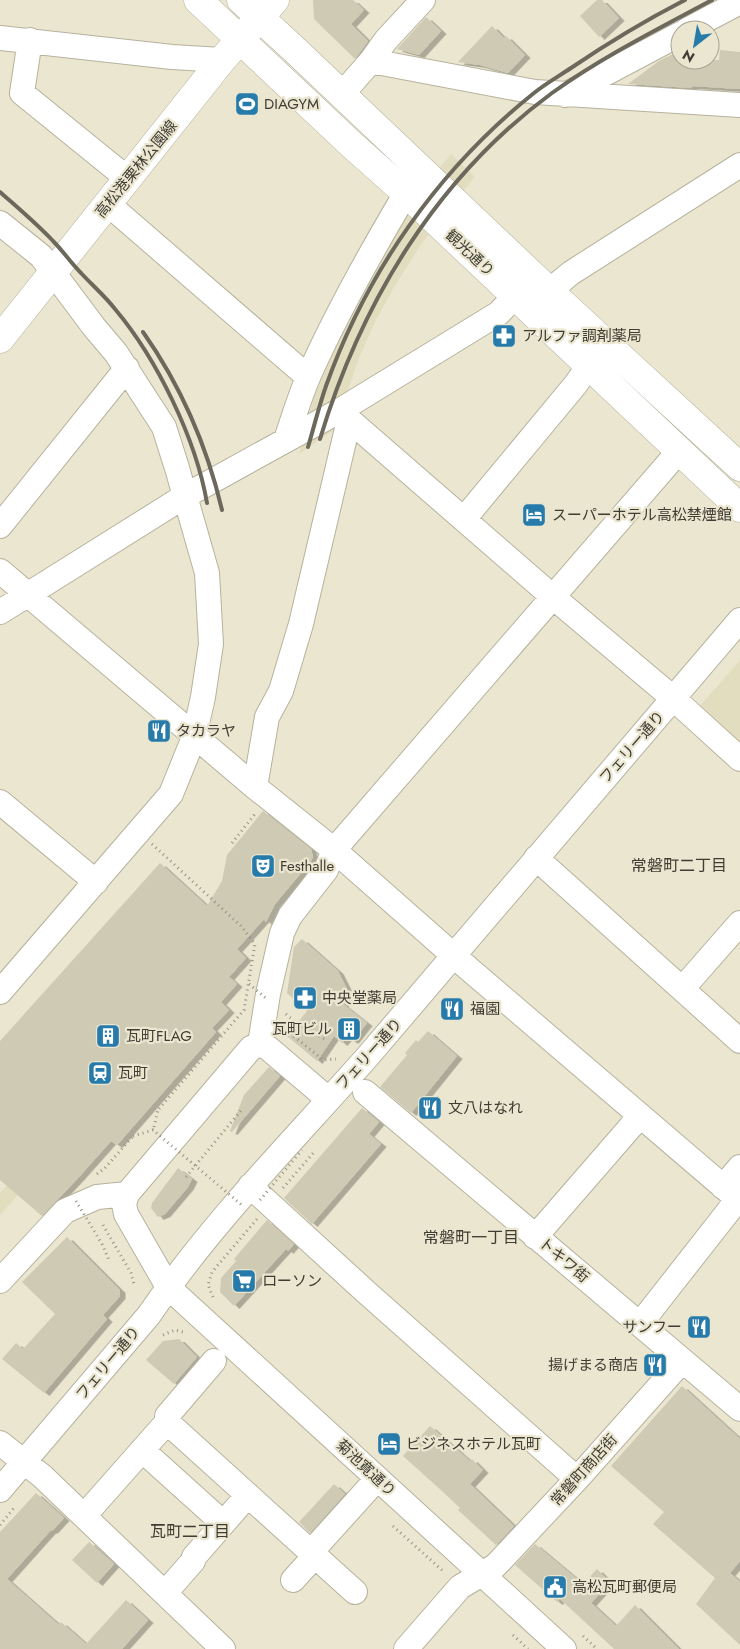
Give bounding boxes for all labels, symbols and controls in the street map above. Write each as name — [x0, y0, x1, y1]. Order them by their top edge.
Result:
north arrow — [670, 20, 720, 70]
text: N — [678, 45, 698, 68]
sports icon: DIAGYM — [234, 91, 260, 117]
place label: DIAGYM — [264, 93, 319, 115]
street label: 高松港栗林公園線 — [90, 115, 182, 223]
street label: 観光通り — [441, 224, 499, 282]
pharmacy icon: アルファ調剤薬局 — [491, 323, 517, 349]
place label: アルファ調剤薬局 — [522, 325, 642, 347]
hotel icon: スーパーホテル高松禁煙館 — [521, 502, 547, 528]
place label: スーパーホテル高松禁煙館 — [552, 504, 732, 526]
street label: フェリー通り — [594, 706, 670, 788]
restaurant icon: タカラヤ — [146, 718, 172, 744]
place label: タカラヤ — [176, 720, 236, 742]
theatre icon: Festhalle — [250, 853, 276, 879]
district label: 常磐町二丁目 — [631, 854, 727, 877]
place label: Festhalle — [280, 855, 334, 877]
pharmacy icon: 中央堂薬局 — [292, 985, 318, 1011]
place label: 中央堂薬局 — [322, 987, 397, 1009]
restaurant icon: 福園 — [439, 996, 465, 1022]
place label: 福園 — [470, 998, 500, 1020]
street label: フェリー通り — [331, 1013, 407, 1095]
building icon: 瓦町ビル — [336, 1016, 362, 1042]
place label: 瓦町ビル — [272, 1018, 332, 1040]
building icon: 瓦町FLAG — [95, 1023, 121, 1049]
place label: 瓦町FLAG — [126, 1025, 192, 1047]
station icon: 瓦町 — [87, 1060, 113, 1086]
place label: 瓦町 — [118, 1062, 148, 1084]
restaurant icon: 文八はなれ — [417, 1095, 443, 1121]
place label: 文八はなれ — [448, 1097, 523, 1119]
district label: 常磐町一丁目 — [423, 1226, 519, 1249]
street label: トキワ街 — [534, 1232, 594, 1288]
supermarket icon: ローソン — [231, 1268, 257, 1294]
place label: ローソン — [262, 1270, 322, 1292]
restaurant icon: サンフー — [686, 1314, 712, 1340]
place label: サンフー — [622, 1316, 682, 1338]
street label: フェリー通り — [71, 1321, 145, 1405]
restaurant icon: 揚げまる商店 — [642, 1352, 668, 1378]
place label: 揚げまる商店 — [548, 1354, 638, 1376]
street label: 常磐町商店街 — [546, 1429, 622, 1511]
hotel icon: ビジネスホテル瓦町 — [376, 1431, 402, 1457]
place label: ビジネスホテル瓦町 — [406, 1433, 541, 1455]
street label: 菊池寛通り — [331, 1434, 401, 1502]
district label: 瓦町二丁目 — [150, 1520, 230, 1543]
public building icon: 高松瓦町郵便局 — [542, 1574, 568, 1600]
place label: 高松瓦町郵便局 — [572, 1576, 677, 1598]

